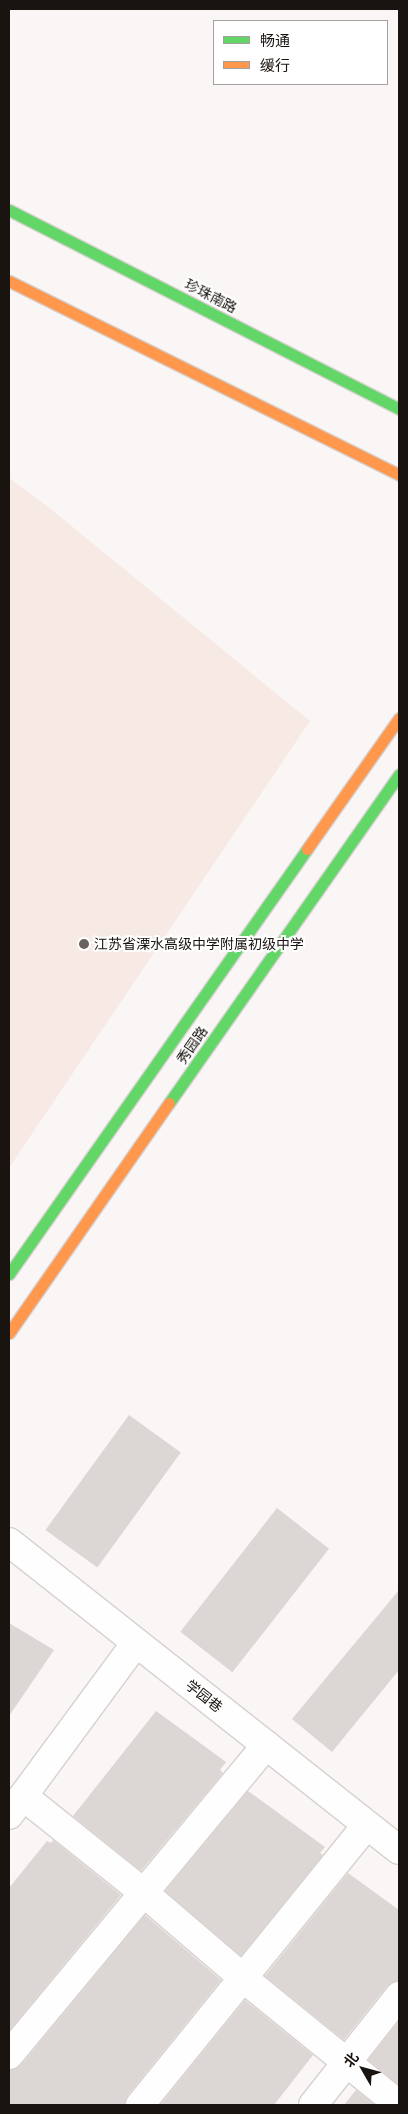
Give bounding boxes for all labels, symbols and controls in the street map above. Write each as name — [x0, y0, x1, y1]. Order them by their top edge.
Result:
legend — [213, 20, 388, 85]
text: 畅通 — [260, 32, 290, 49]
text: 缓行 — [260, 57, 290, 74]
street label: 珍珠南路 — [182, 276, 240, 316]
place label: 江苏省溧水高级中学附属初级中学 — [94, 936, 304, 952]
marker: 江苏省溧水高级中学附属初级中学 — [78, 938, 90, 950]
street label: 秀园路 — [173, 1023, 211, 1067]
street label: 学园巷 — [182, 1676, 226, 1716]
north arrow — [338, 2044, 388, 2094]
text: 北 — [341, 2049, 362, 2070]

